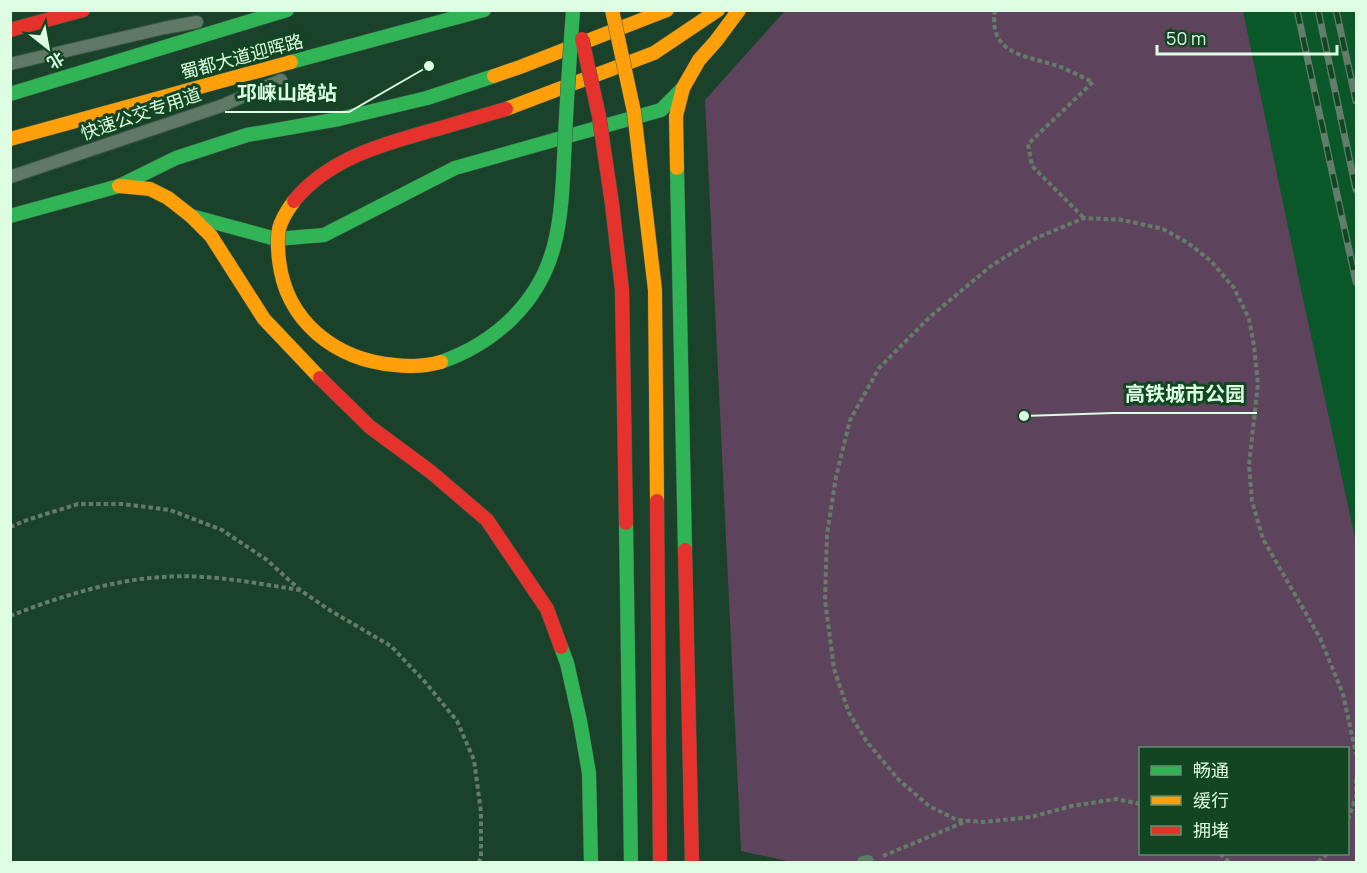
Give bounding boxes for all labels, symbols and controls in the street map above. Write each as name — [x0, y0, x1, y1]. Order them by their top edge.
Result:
north arrow — [18, 18, 78, 78]
scale bar — [1157, 18, 1337, 56]
text: 50 m — [1166, 26, 1206, 50]
street label: 蜀都大道迎晖路 — [178, 28, 306, 84]
text: 北 — [43, 47, 68, 74]
callout: 邛崃山路站 — [225, 74, 349, 112]
text: 邛崃山路站 — [237, 79, 337, 106]
street label: 快速公交专用道 — [77, 81, 204, 145]
callout: 高铁城市公园 — [1113, 375, 1257, 413]
text: 高铁城市公园 — [1125, 380, 1245, 407]
legend — [1139, 747, 1349, 855]
text: 畅通 — [1193, 758, 1229, 782]
text: 缓行 — [1193, 788, 1229, 812]
text: 拥堵 — [1193, 818, 1229, 842]

